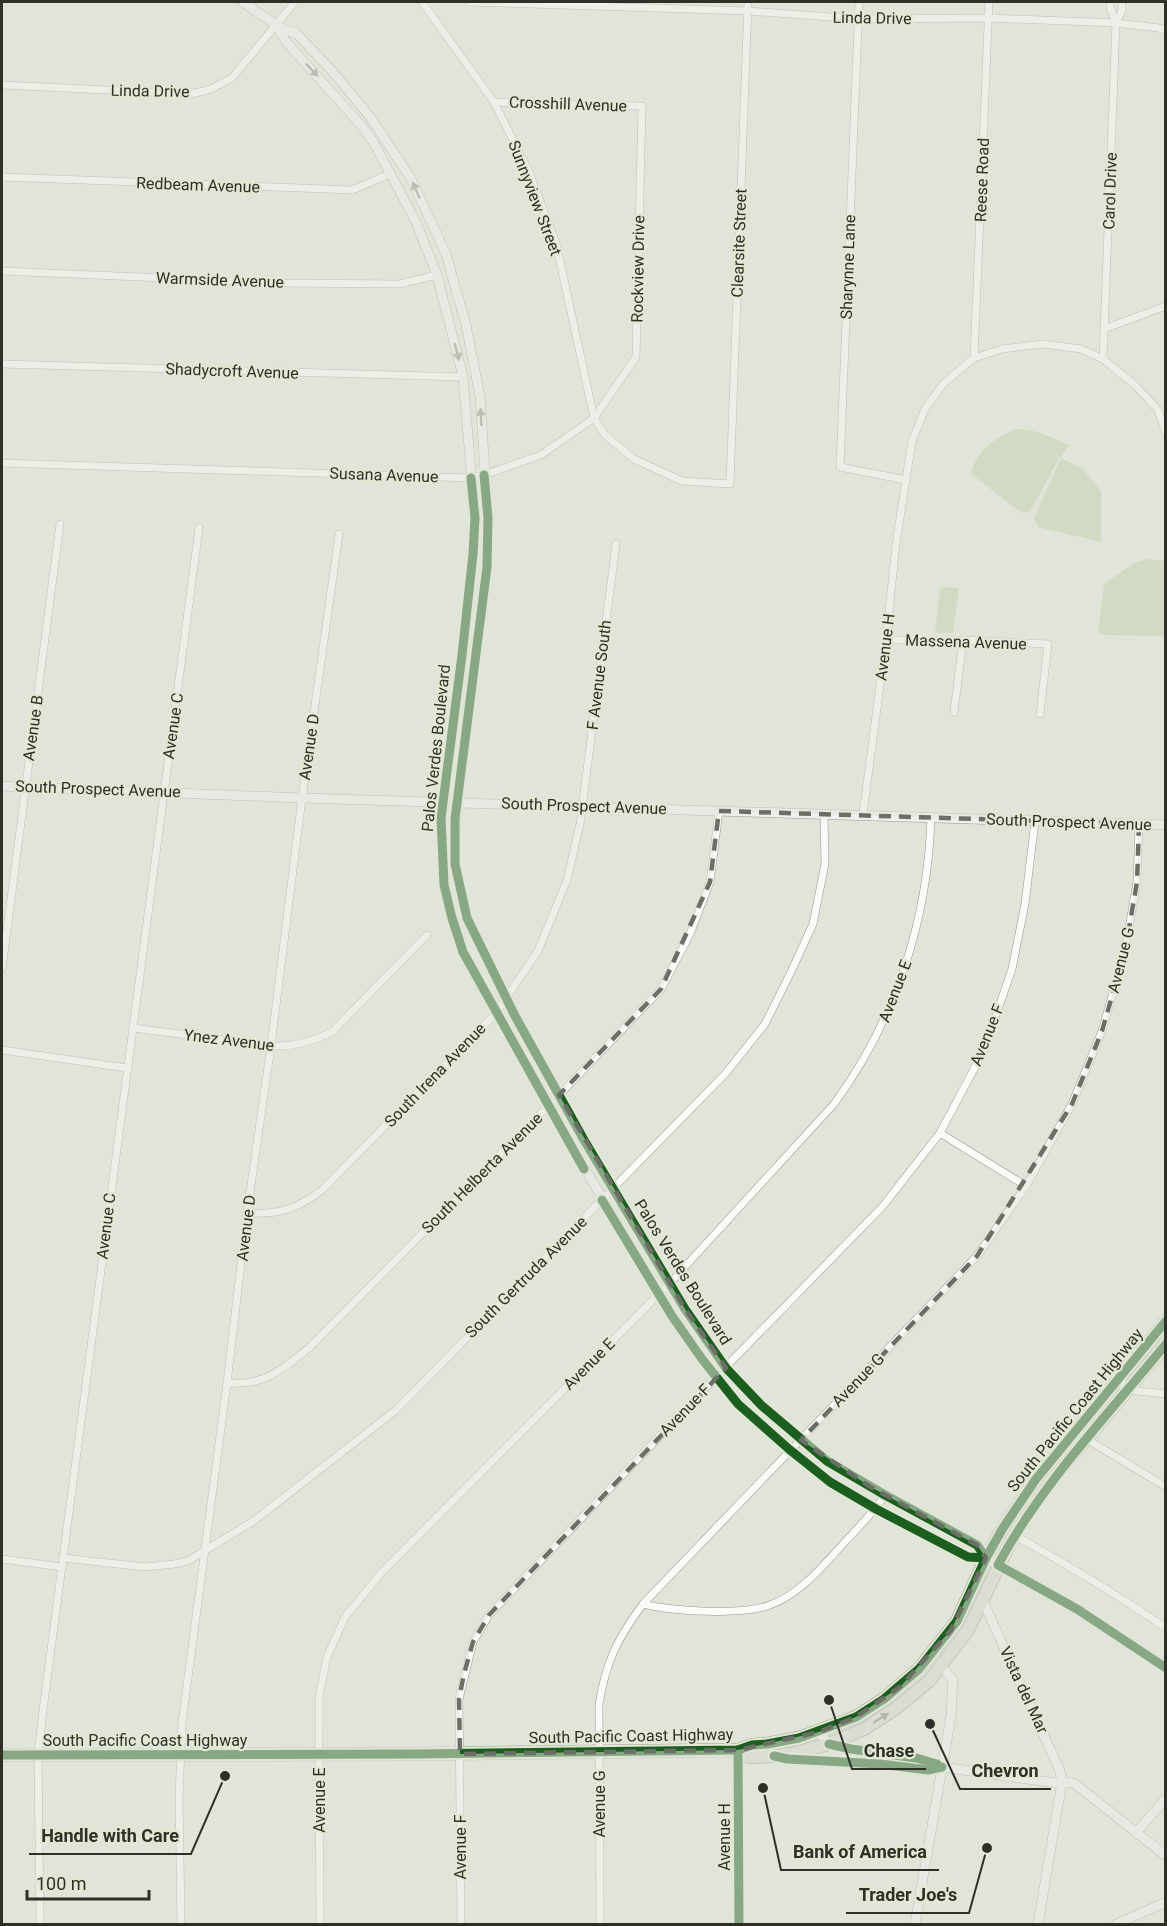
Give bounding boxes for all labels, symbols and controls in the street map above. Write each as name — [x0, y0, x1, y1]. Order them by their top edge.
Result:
street label: Linda Drive — [832, 8, 912, 28]
one-way arrow — [305, 63, 319, 78]
street label: Linda Drive — [110, 81, 190, 101]
street label: Crosshill Avenue — [509, 92, 627, 116]
street label: Sunnyview Street — [504, 138, 566, 258]
street label: Reese Road — [971, 138, 993, 222]
street label: Carol Drive — [1099, 152, 1121, 230]
street label: Redbeam Avenue — [136, 173, 260, 197]
one-way arrow — [412, 182, 421, 199]
street label: Clearsite Street — [728, 188, 750, 298]
street label: Sharynne Lane — [837, 214, 859, 320]
street label: Rockview Drive — [628, 215, 648, 323]
street label: Warmside Avenue — [156, 268, 284, 292]
one-way arrow — [452, 342, 462, 361]
street label: Shadycroft Avenue — [165, 359, 299, 383]
one-way arrow — [476, 407, 486, 426]
street label: Susana Avenue — [329, 464, 439, 486]
street label: Avenue H — [871, 612, 899, 682]
street label: F Avenue South — [583, 619, 615, 731]
street label: Massena Avenue — [905, 630, 1027, 654]
street label: Palos Verdes Boulevard — [418, 663, 454, 833]
street label: Avenue C — [159, 692, 187, 760]
street label: Avenue B — [19, 694, 47, 762]
street label: Avenue D — [295, 713, 323, 781]
street label: South Prospect Avenue — [15, 777, 181, 801]
street label: South Prospect Avenue — [501, 794, 667, 818]
street label: South Prospect Avenue — [986, 810, 1152, 834]
street label: Avenue G — [1104, 925, 1138, 995]
street label: Avenue E — [874, 957, 916, 1025]
street label: Avenue F — [966, 1001, 1008, 1069]
street label: South Irena Avenue — [380, 1019, 490, 1131]
street label: Ynez Avenue — [183, 1025, 275, 1055]
street label: South Helberta Avenue — [418, 1109, 546, 1237]
street label: Avenue C — [93, 1192, 119, 1260]
street label: Avenue D — [233, 1194, 259, 1262]
street label: Palos Verdes Boulevard — [630, 1196, 736, 1348]
street label: South Gertruda Avenue — [461, 1212, 591, 1342]
street label: South Pacific Coast Highway — [1003, 1324, 1147, 1495]
street label: Avenue E — [559, 1334, 619, 1394]
street label: Avenue G — [828, 1349, 888, 1411]
street label: Avenue F — [656, 1380, 715, 1440]
street label: Vista del Mar — [996, 1644, 1053, 1737]
one-way arrow — [873, 1712, 889, 1723]
street label: South Pacific Coast Highway — [529, 1725, 734, 1747]
street label: South Pacific Coast Highway — [43, 1731, 248, 1750]
callout: Chase — [852, 1733, 926, 1769]
text: Chase — [864, 1740, 915, 1761]
callout: Chevron — [960, 1753, 1051, 1789]
text: Chevron — [971, 1760, 1039, 1781]
street label: Avenue E — [310, 1767, 329, 1833]
street label: Avenue G — [590, 1770, 609, 1838]
street label: Avenue H — [715, 1803, 734, 1871]
street label: Avenue F — [451, 1814, 470, 1880]
callout: Handle with Care — [29, 1818, 191, 1854]
text: Handle with Care — [41, 1825, 179, 1846]
callout: Bank of America — [781, 1834, 939, 1870]
text: Bank of America — [793, 1841, 927, 1862]
scale bar — [27, 1863, 148, 1901]
text: 100 m — [36, 1873, 87, 1894]
callout: Trader Joe's — [846, 1877, 969, 1913]
text: Trader Joe's — [859, 1884, 957, 1905]

